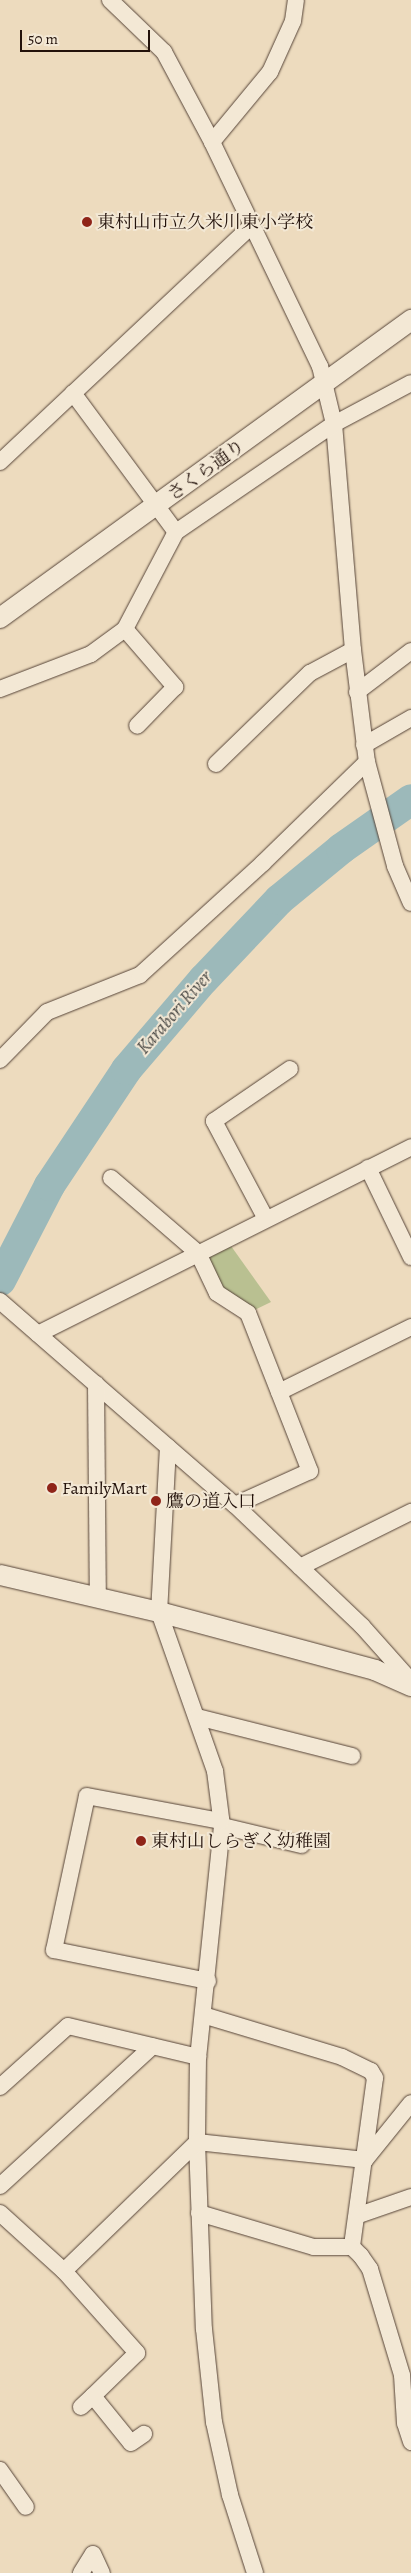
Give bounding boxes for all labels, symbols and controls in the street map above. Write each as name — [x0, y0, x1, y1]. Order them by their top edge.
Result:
scale bar — [22, 20, 152, 52]
text: 50 m — [28, 29, 58, 49]
place label: 東村山市立久米川東小学校 — [97, 211, 313, 233]
marker: 東村山市立久米川東小学校 — [81, 216, 93, 228]
street label: さくら通り — [163, 435, 249, 505]
water label: Karabori River — [133, 967, 217, 1059]
place label: FamilyMart — [62, 1477, 147, 1499]
marker: FamilyMart — [46, 1482, 58, 1494]
place label: 鷹の道入口 — [166, 1490, 256, 1512]
marker: 鷹の道入口 — [150, 1495, 162, 1507]
place label: 東村山しらぎく幼稚園 — [151, 1830, 331, 1852]
marker: 東村山しらぎく幼稚園 — [135, 1835, 147, 1847]

